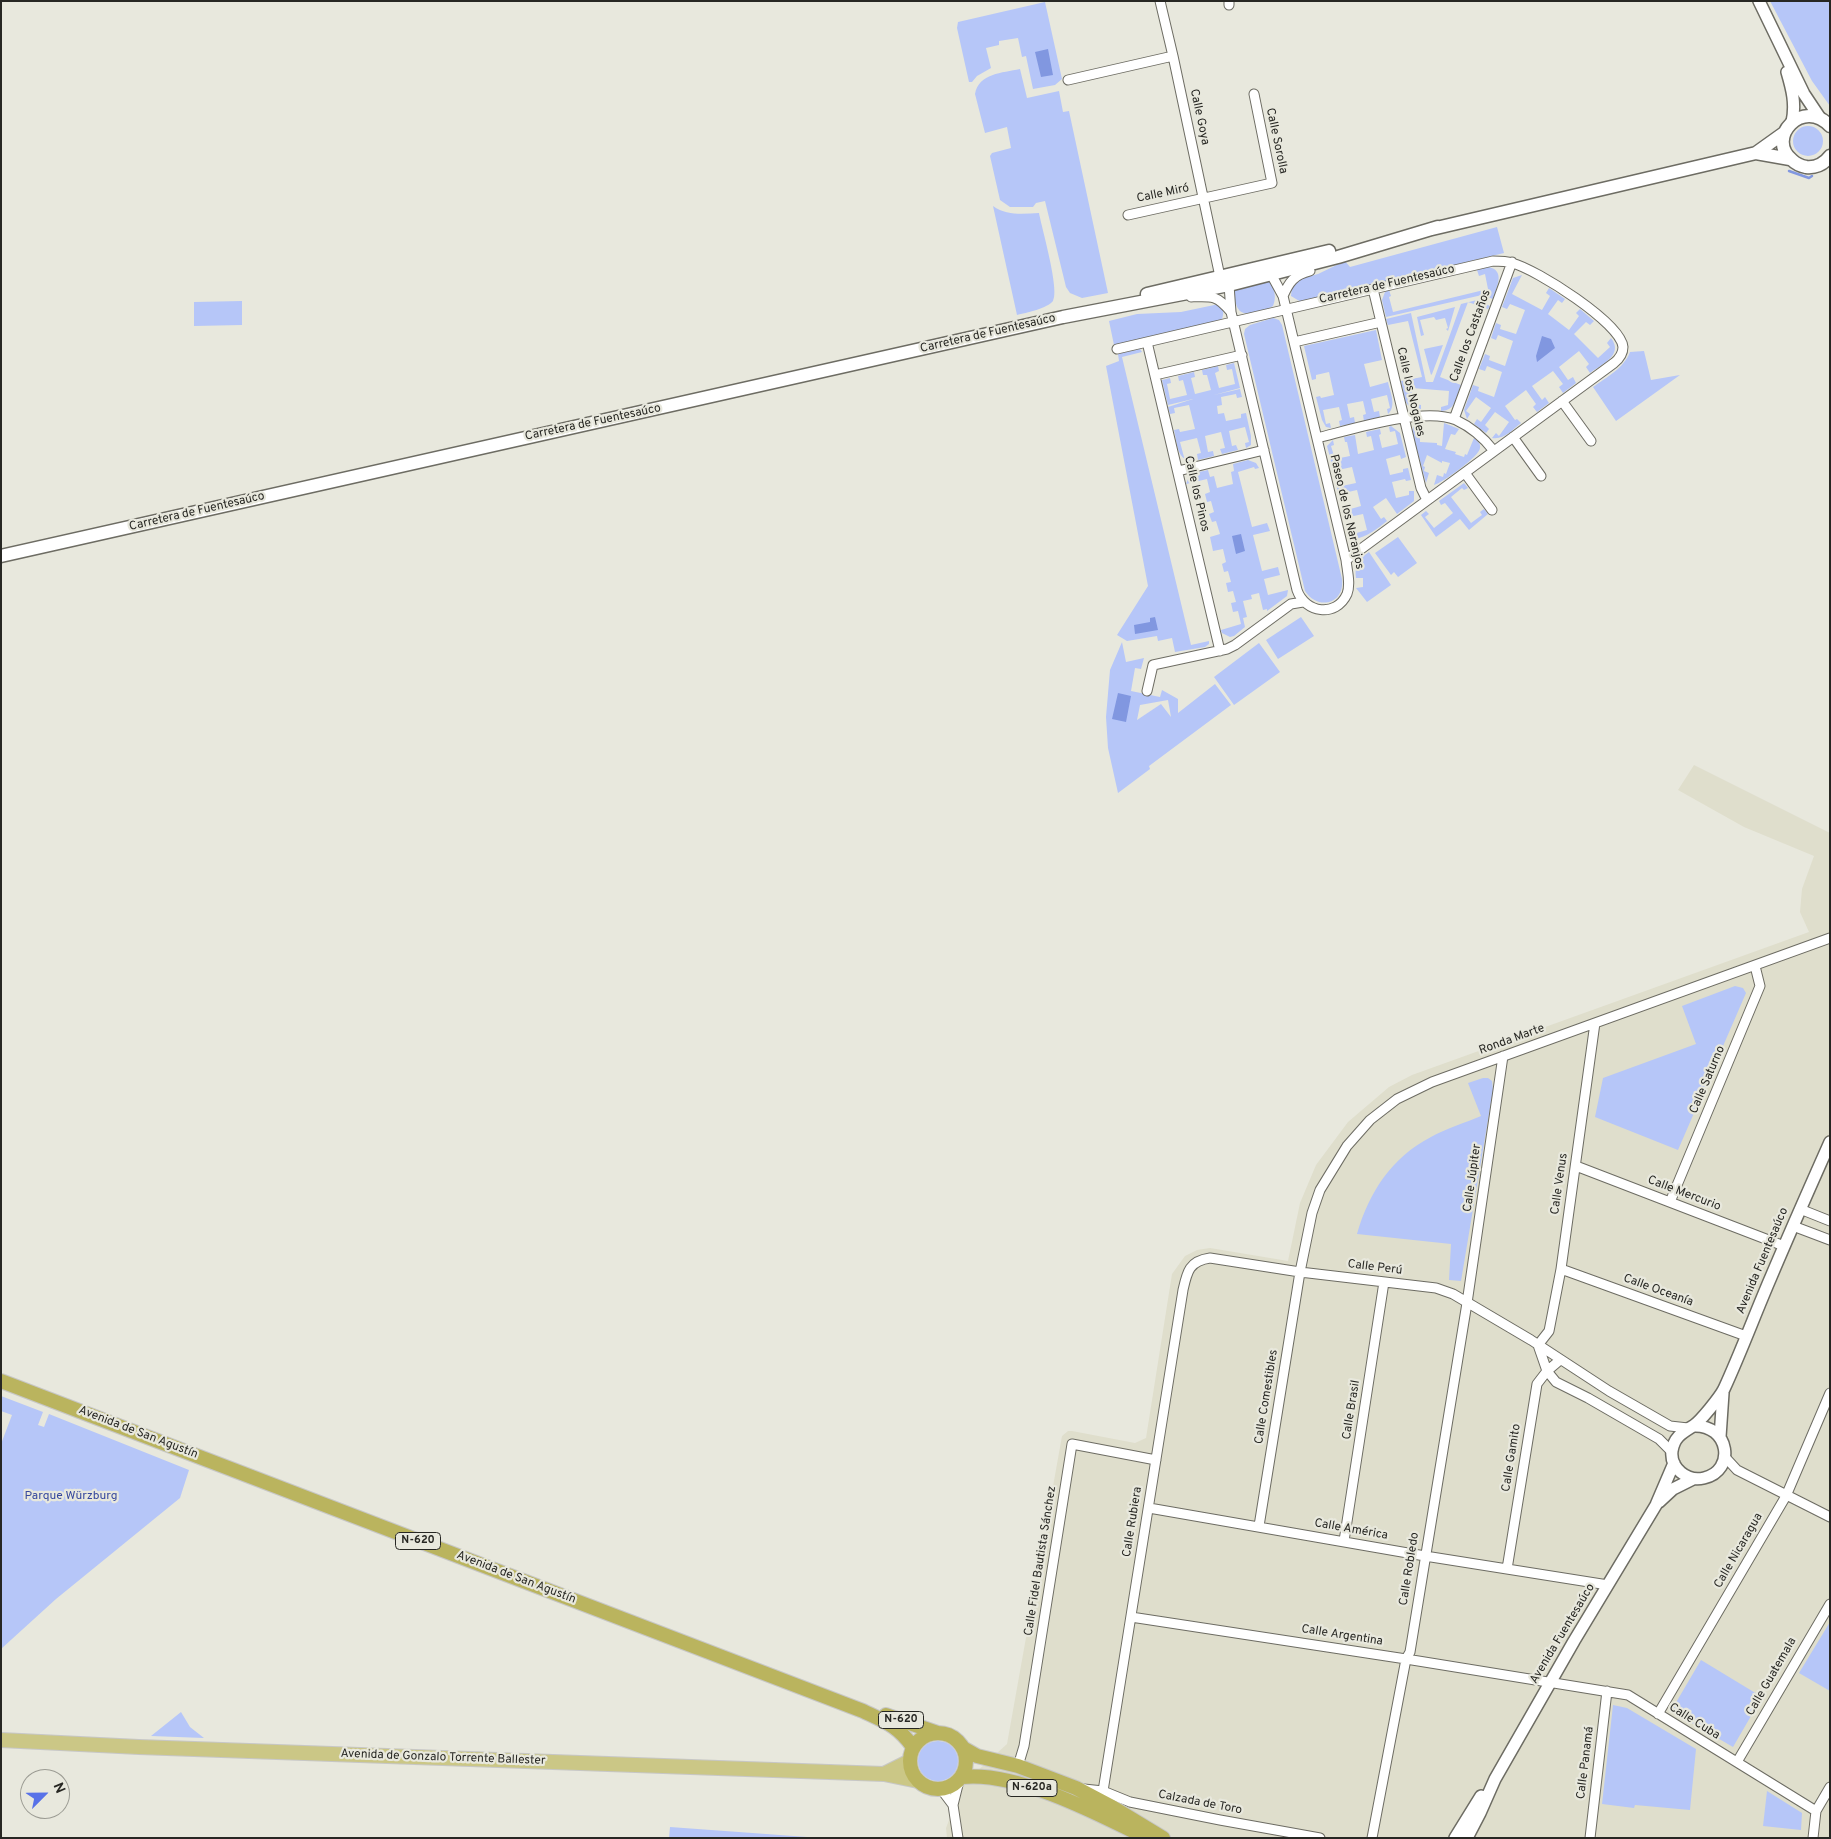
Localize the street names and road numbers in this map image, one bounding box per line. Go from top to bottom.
street label: Calle Goya [1186,88,1212,146]
street label: Calle Sorolla [1262,107,1290,175]
street label: Calle Miró [1135,181,1191,207]
street label: Carretera de Fuentesaúco [1318,262,1456,308]
street label: Calle los Castaños [1448,288,1494,384]
street label: Carretera de Fuentesaúco [919,311,1057,357]
street label: Calle los Nogales [1393,346,1427,438]
street label: Carretera de Fuentesaúco [524,402,662,444]
street label: Paseo de los Naranjos [1326,453,1366,571]
street label: Calle los Pinos [1180,455,1212,533]
street label: Carretera de Fuentesaúco [128,489,266,535]
street label: Ronda Marte [1477,1022,1547,1058]
street label: Calle Saturno [1687,1044,1729,1116]
street label: Calle Júpiter [1461,1143,1485,1213]
street label: Calle Venus [1549,1152,1571,1216]
street label: Calle Mercurio [1645,1173,1723,1215]
street label: Avenida Fuentesaúco [1734,1206,1792,1316]
street label: Calle Perú [1347,1257,1403,1279]
street label: Calle Oceanía [1621,1272,1695,1310]
street label: Calle Comestibles [1252,1349,1282,1445]
street label: Calle Brasil [1340,1379,1364,1441]
street label: Avenida de San Agustín [76,1404,200,1462]
street label: Calle Gamito [1500,1423,1524,1493]
street label: Calle Fidel Bautista Sánchez [1022,1485,1060,1637]
street label: Calle Rubiera [1120,1486,1146,1558]
street label: Calle Nicaragua [1712,1511,1766,1591]
street label: Calle América [1313,1516,1389,1544]
street label: Calle Robledo [1397,1531,1423,1607]
road number: N-620 [396,1532,440,1550]
street label: Avenida de San Agustín [454,1549,578,1607]
street label: Avenida Fuentesaúco [1527,1581,1599,1687]
street label: Calle Argentina [1300,1622,1384,1650]
street label: Calle Guatemala [1744,1635,1800,1719]
street label: Calle Cuba [1666,1701,1722,1743]
road number: N-620 [878,1712,924,1728]
street label: Calle Panamá [1574,1726,1598,1800]
street label: Avenida de Gonzalo Torrente Ballester [340,1747,546,1769]
road number: N-620a [1007,1780,1057,1796]
street label: Calzada de Toro [1157,1788,1243,1818]

